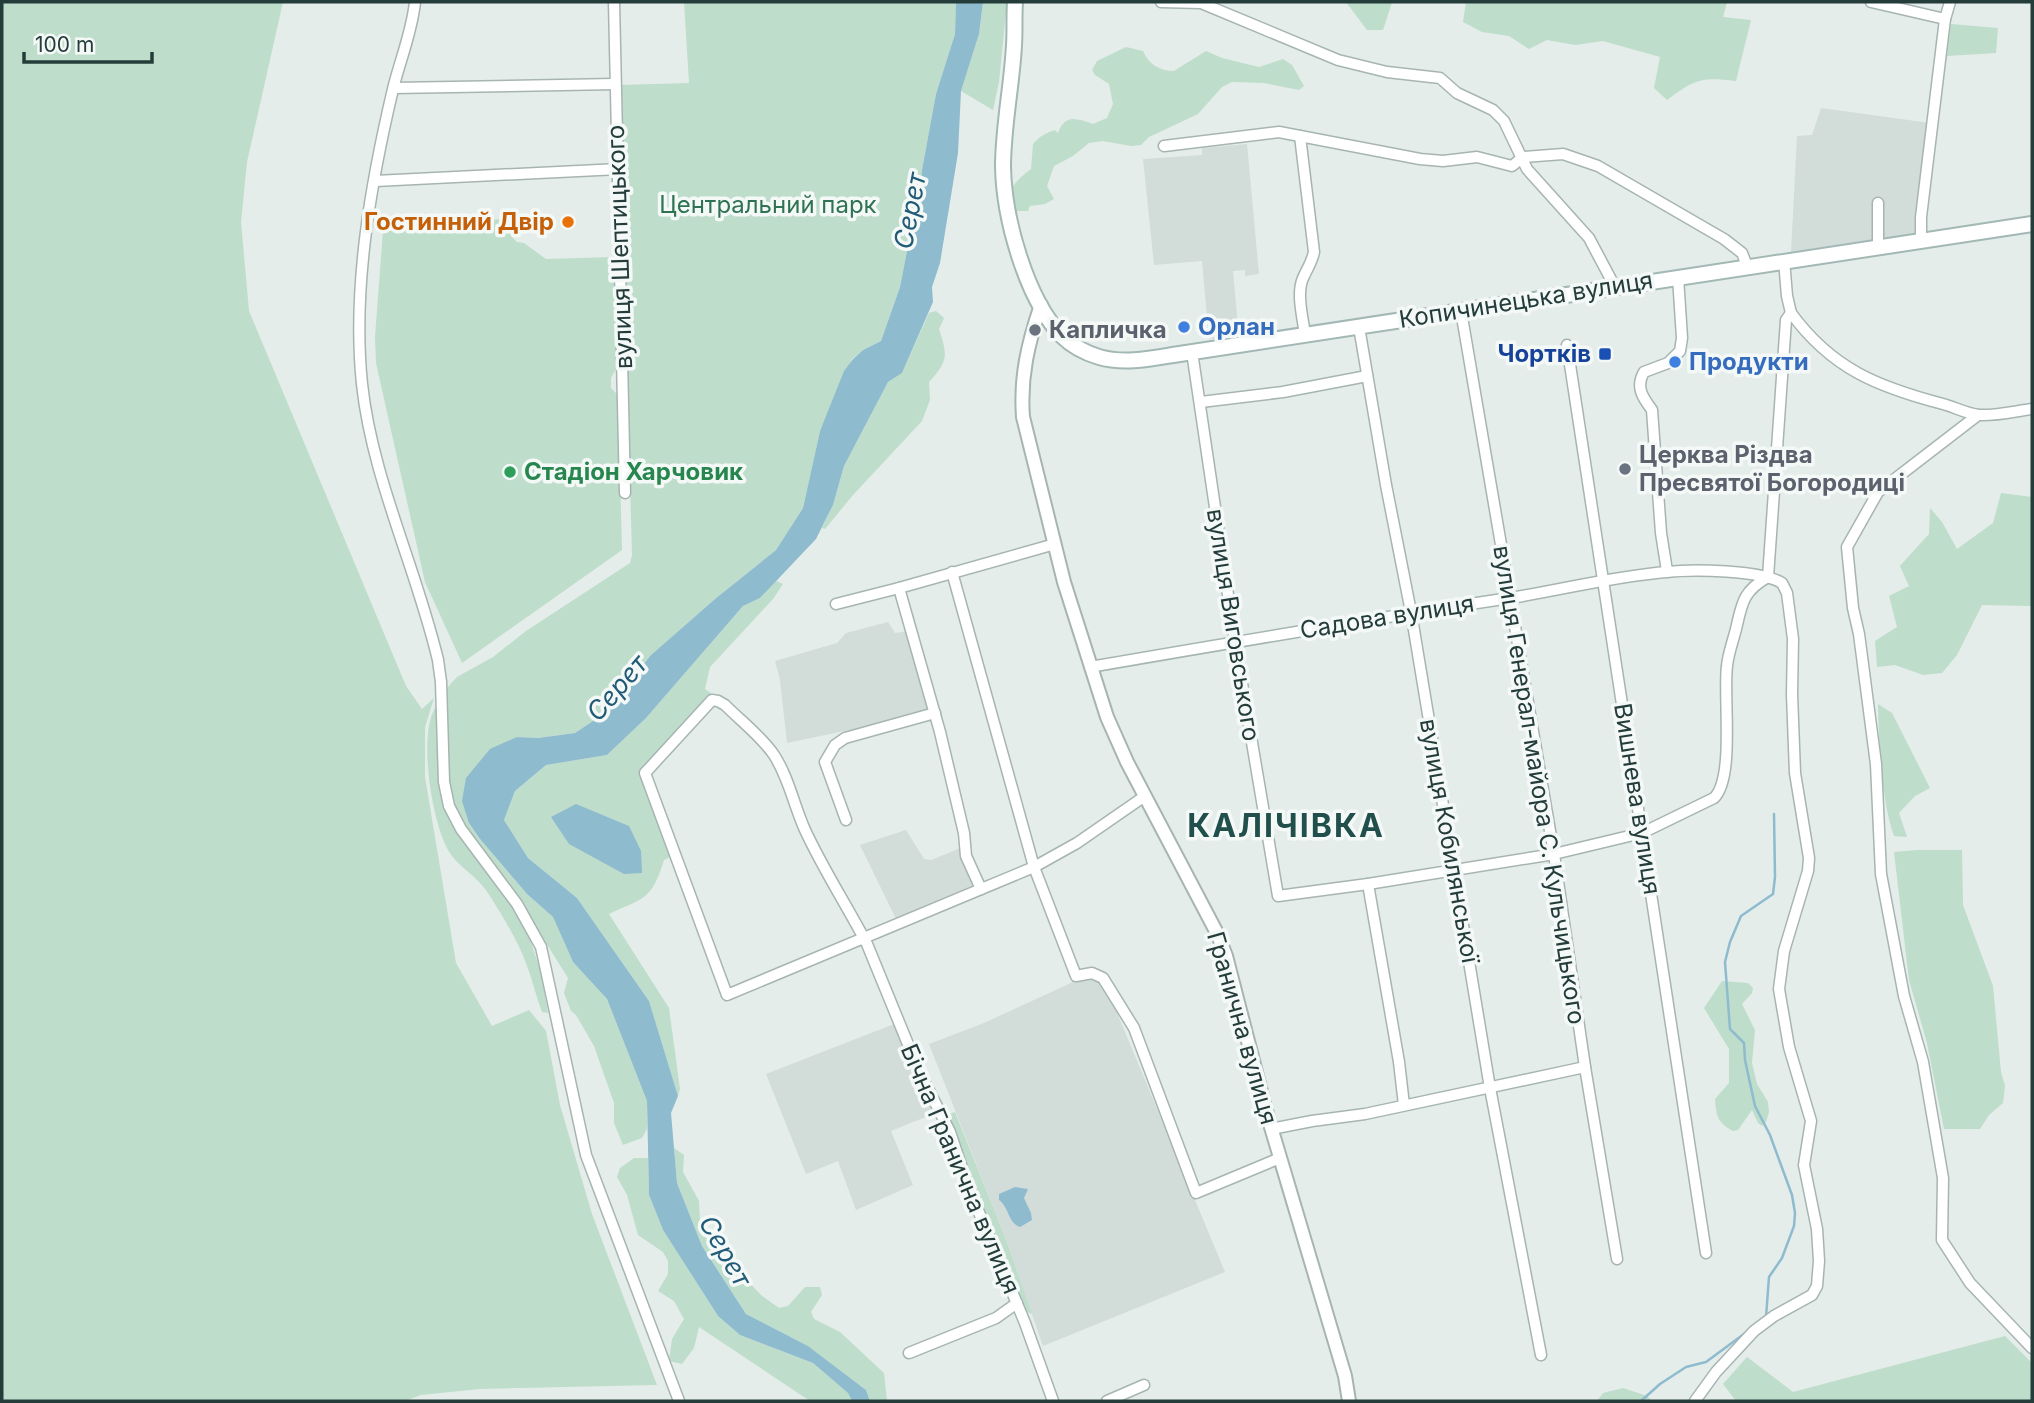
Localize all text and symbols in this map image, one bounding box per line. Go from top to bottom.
scale bar [24,21,152,65]
text: 100 m [35,32,94,57]
street label: вулиця Шептицького [601,124,638,370]
water label: Серет [887,168,932,252]
park label: Центральний парк [659,190,877,219]
place label: Гостинний Двір [364,207,554,236]
marker: Гостинний Двір [560,214,576,230]
street label: Копичинецька вулиця [1397,265,1655,334]
place label: Орлан [1198,312,1275,341]
place label: Капличка [1049,315,1167,344]
marker: Орлан [1176,319,1192,335]
marker: Капличка [1027,322,1043,338]
place label: Чортків [1497,339,1591,368]
marker: Чортків [1597,346,1613,362]
place label: Продукти [1689,347,1809,376]
marker: Продукти [1667,354,1683,370]
place label: Церква Різдва Пресвятої Богородиці [1639,440,1905,497]
place label: Стадіон Харчовик [524,457,743,486]
marker: Церква Різдва Пресвятої Богородиці [1617,461,1633,477]
marker: Стадіон Харчовик [502,464,518,480]
street label: вулиця Виговського [1201,507,1266,743]
street label: вулиця Генерал-майора С. Кульчицького [1487,543,1592,1026]
street label: Садова вулиця [1298,588,1476,645]
water label: Серет [580,647,655,727]
street label: Вишнева вулиця [1608,701,1667,897]
street label: вулиця Кобилянської [1414,717,1485,966]
district label: КАЛІЧІВКА [1187,806,1385,845]
street label: Гранична вулиця [1201,928,1284,1128]
street label: Бічна Гранична вулиця [895,1039,1026,1298]
water label: Серет [693,1210,759,1293]

